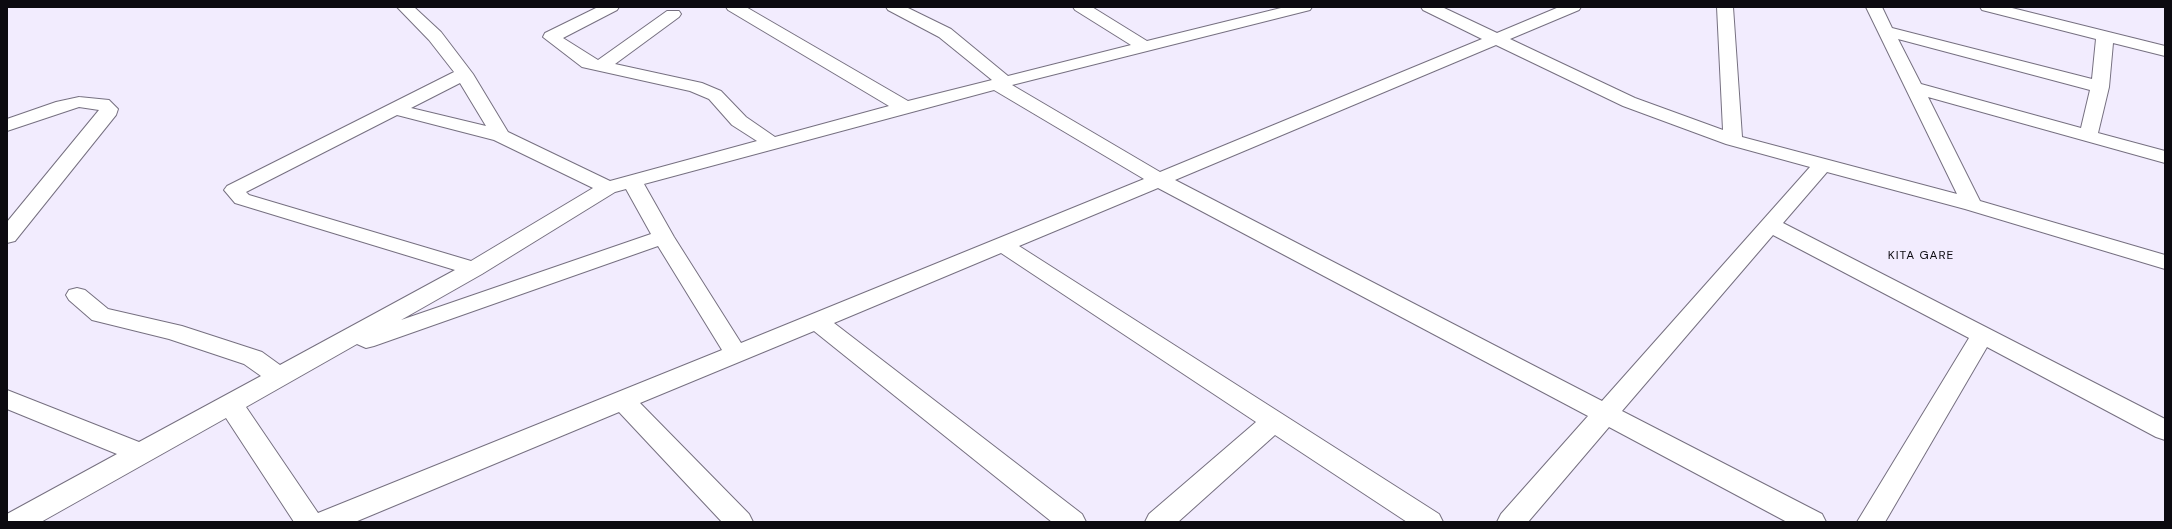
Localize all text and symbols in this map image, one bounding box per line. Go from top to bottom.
district label: KITA GARE [1888,249,1954,263]

